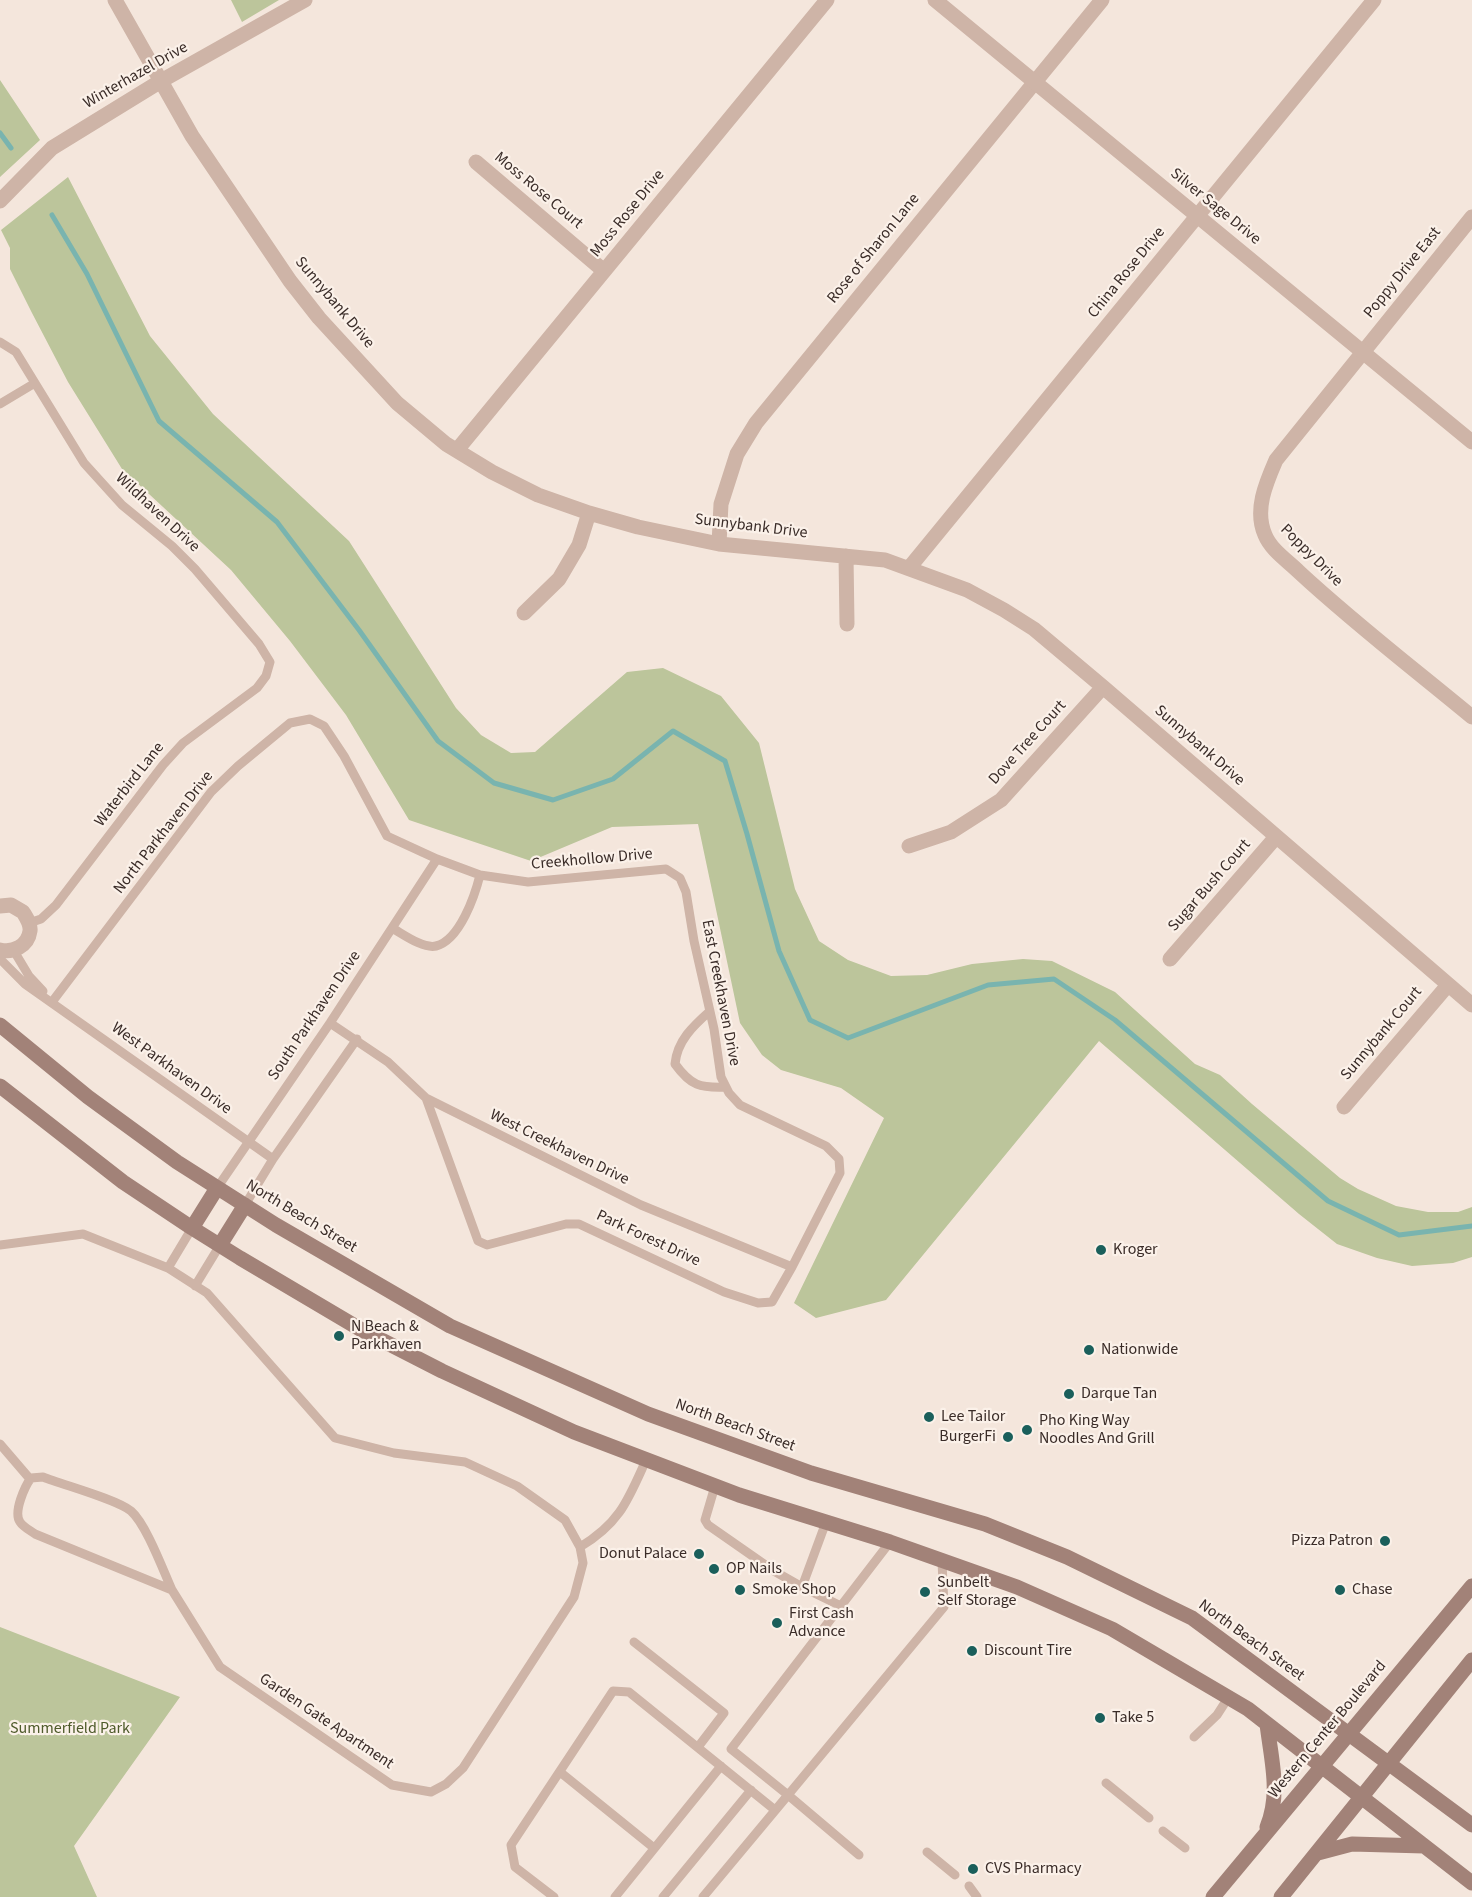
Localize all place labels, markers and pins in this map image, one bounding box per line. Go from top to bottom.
place label: Kroger [1113,1240,1158,1260]
marker: Kroger [1094,1243,1108,1257]
place label: N Beach & Parkhaven [351,1317,422,1355]
marker: N Beach & Parkhaven [332,1329,346,1343]
place label: Nationwide [1101,1340,1178,1360]
marker: Nationwide [1082,1343,1096,1357]
place label: Darque Tan [1081,1384,1157,1404]
marker: Darque Tan [1062,1387,1076,1401]
place label: Lee Tailor [941,1407,1005,1427]
marker: Lee Tailor [922,1410,936,1424]
place label: Pho King Way Noodles And Grill [1039,1411,1155,1449]
marker: Pho King Way Noodles And Grill [1020,1423,1034,1437]
place label: BurgerFi [939,1427,996,1447]
marker: BurgerFi [1001,1430,1015,1444]
place label: Pizza Patron [1291,1531,1373,1551]
marker: Pizza Patron [1378,1534,1392,1548]
place label: Donut Palace [599,1544,687,1564]
marker: Donut Palace [692,1547,706,1561]
place label: OP Nails [726,1559,782,1579]
marker: OP Nails [707,1562,721,1576]
place label: Sunbelt Self Storage [937,1573,1016,1611]
place label: Smoke Shop [752,1580,836,1600]
place label: Chase [1352,1580,1393,1600]
marker: Smoke Shop [733,1583,747,1597]
marker: Chase [1333,1583,1347,1597]
marker: Sunbelt Self Storage [918,1585,932,1599]
place label: First Cash Advance [789,1604,854,1642]
marker: First Cash Advance [770,1616,784,1630]
place label: Discount Tire [984,1641,1072,1661]
marker: Discount Tire [965,1644,979,1658]
place label: Take 5 [1112,1708,1154,1728]
marker: Take 5 [1093,1711,1107,1725]
place label: CVS Pharmacy [985,1859,1081,1879]
marker: CVS Pharmacy [966,1862,980,1876]

